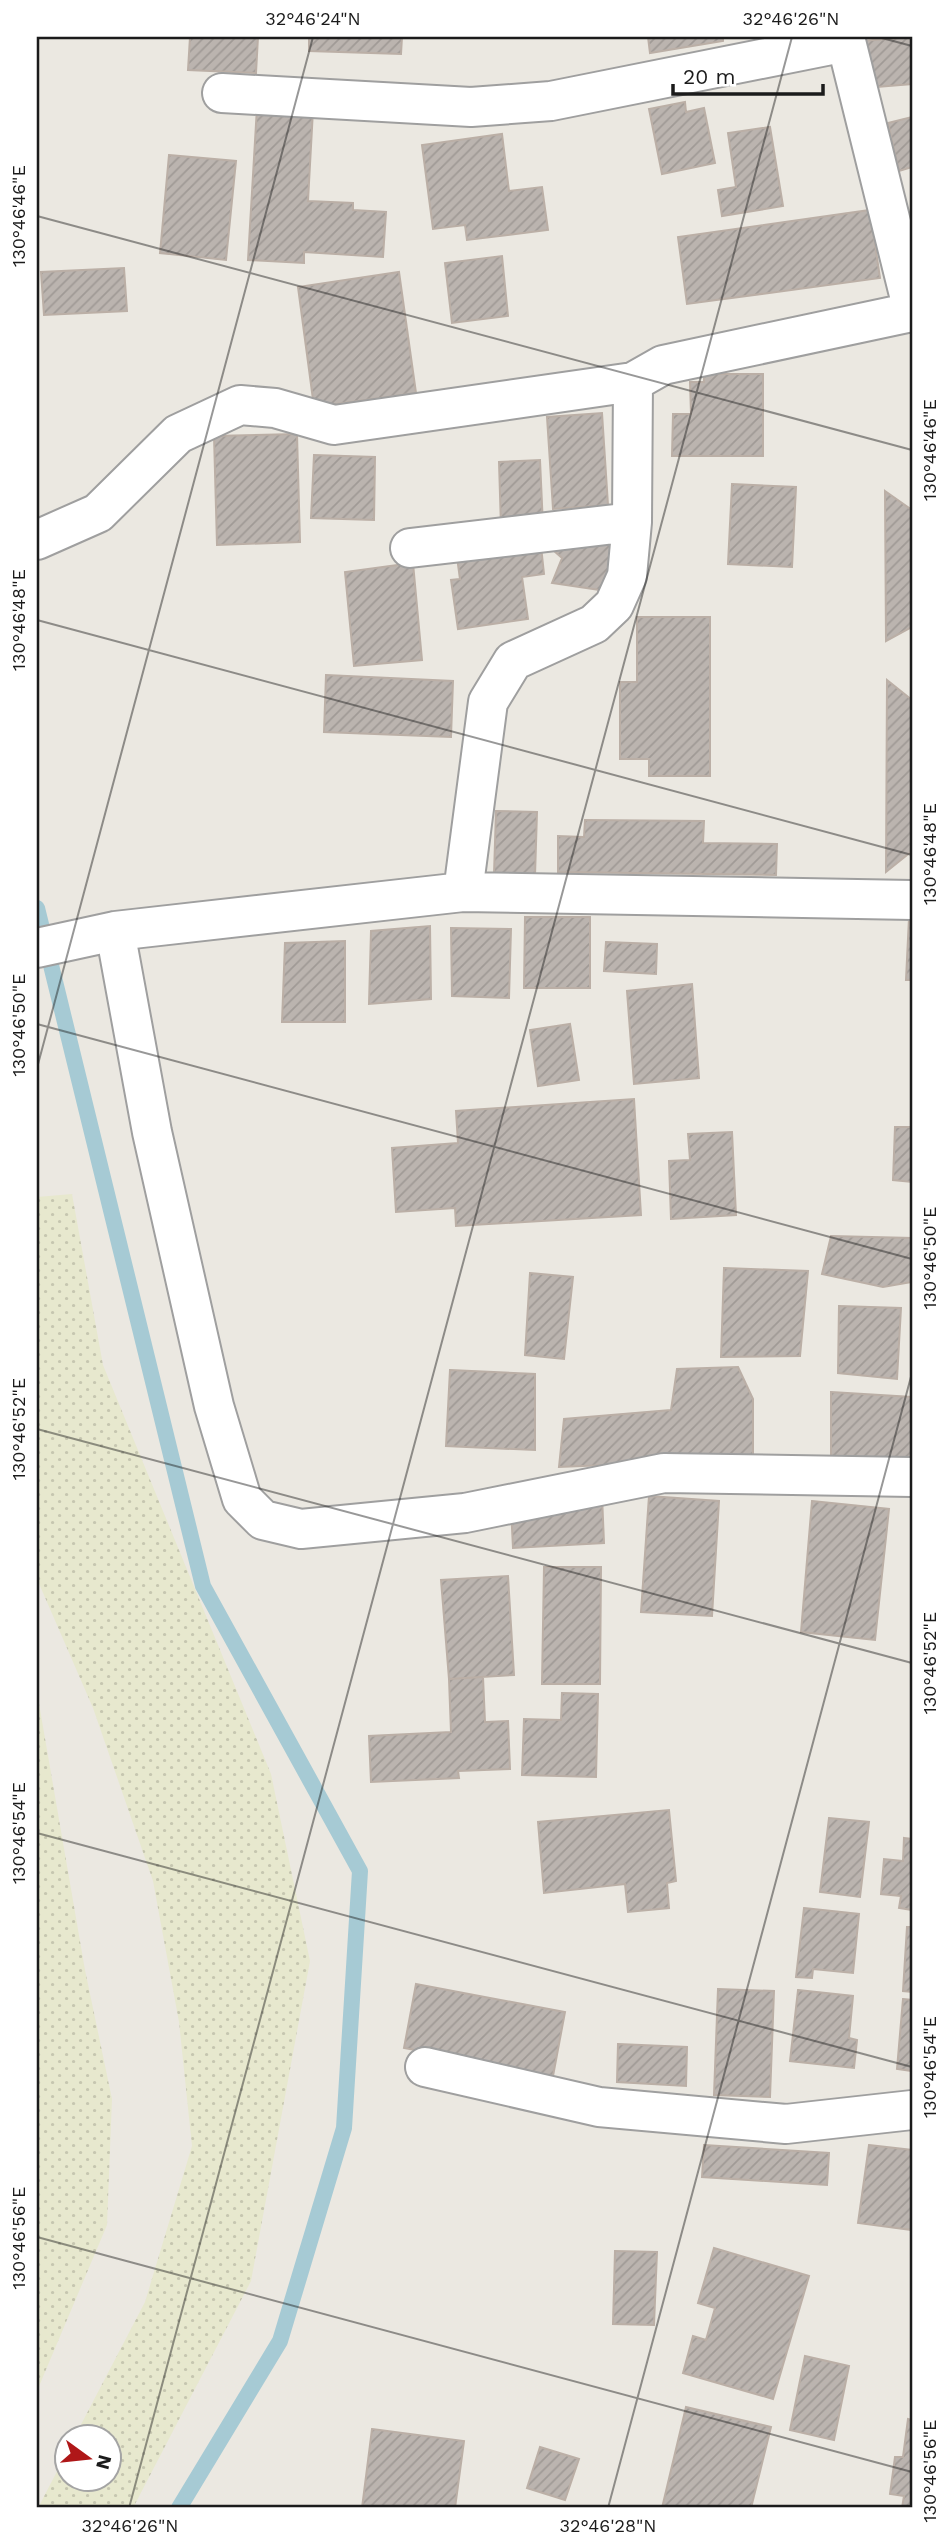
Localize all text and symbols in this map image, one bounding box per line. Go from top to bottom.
text: 32°46'24"N [265,8,361,29]
text: 32°46'26"N [743,8,839,29]
scale bar [673,52,823,96]
text: 20 m [683,64,735,89]
text: 130°46'46"E [8,165,29,267]
text: 130°46'46"E [919,399,940,501]
text: 130°46'48"E [8,569,29,671]
text: 130°46'48"E [919,803,940,905]
text: 130°46'50"E [8,973,29,1077]
text: 130°46'50"E [919,1206,940,1310]
text: 130°46'52"E [8,1378,29,1480]
text: 130°46'52"E [919,1612,940,1714]
text: 130°46'54"E [8,1782,29,1884]
text: 130°46'54"E [919,2016,940,2118]
text: 130°46'56"E [8,2187,29,2289]
text: 130°46'56"E [919,2420,940,2522]
north arrow [52,2422,122,2492]
text: N [91,2452,117,2472]
text: 32°46'26"N [82,2515,178,2536]
text: 32°46'28"N [559,2515,657,2536]

